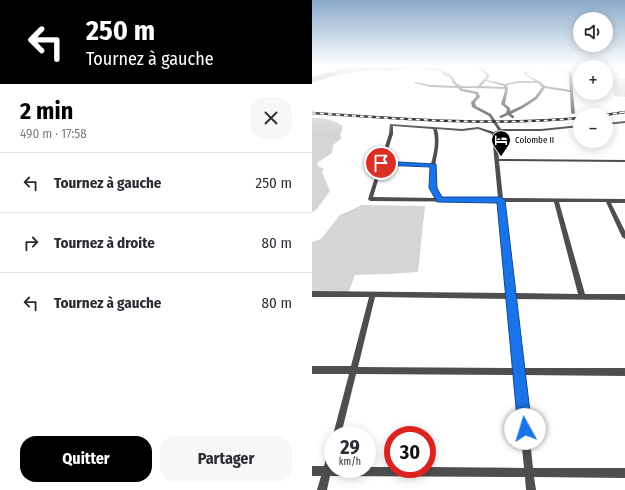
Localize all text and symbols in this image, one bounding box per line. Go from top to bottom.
map controls [573,12,613,148]
button: sound [573,12,613,52]
text: 250 m [86,14,155,47]
icon: left [20,16,72,68]
text: Tournez à gauche [86,48,214,70]
button: + [573,60,613,100]
text: 2 min [20,97,73,125]
button: close [250,97,292,139]
button: − [573,108,613,148]
text: 490 m · 17:58 [20,126,87,141]
hotel icon: Colombe II [490,129,512,157]
place label: Colombe II [515,135,554,145]
pin [364,146,398,180]
icon: arrive [370,152,392,174]
icon: left [20,172,42,194]
text: Tournez à gauche [54,174,161,192]
text: 250 m [256,174,292,192]
icon: right [20,232,42,254]
text: Tournez à droite [54,234,155,252]
text: 80 m [262,234,292,252]
icon: left [20,292,42,314]
text: Tournez à gauche [54,294,161,312]
text: 80 m [262,294,292,312]
position arrow [504,408,546,450]
speed limit sign: 30 [384,426,436,478]
text: 29 [340,435,360,459]
button: Quitter [20,436,152,482]
button: Partager [160,436,292,482]
text: km/h [339,456,361,468]

